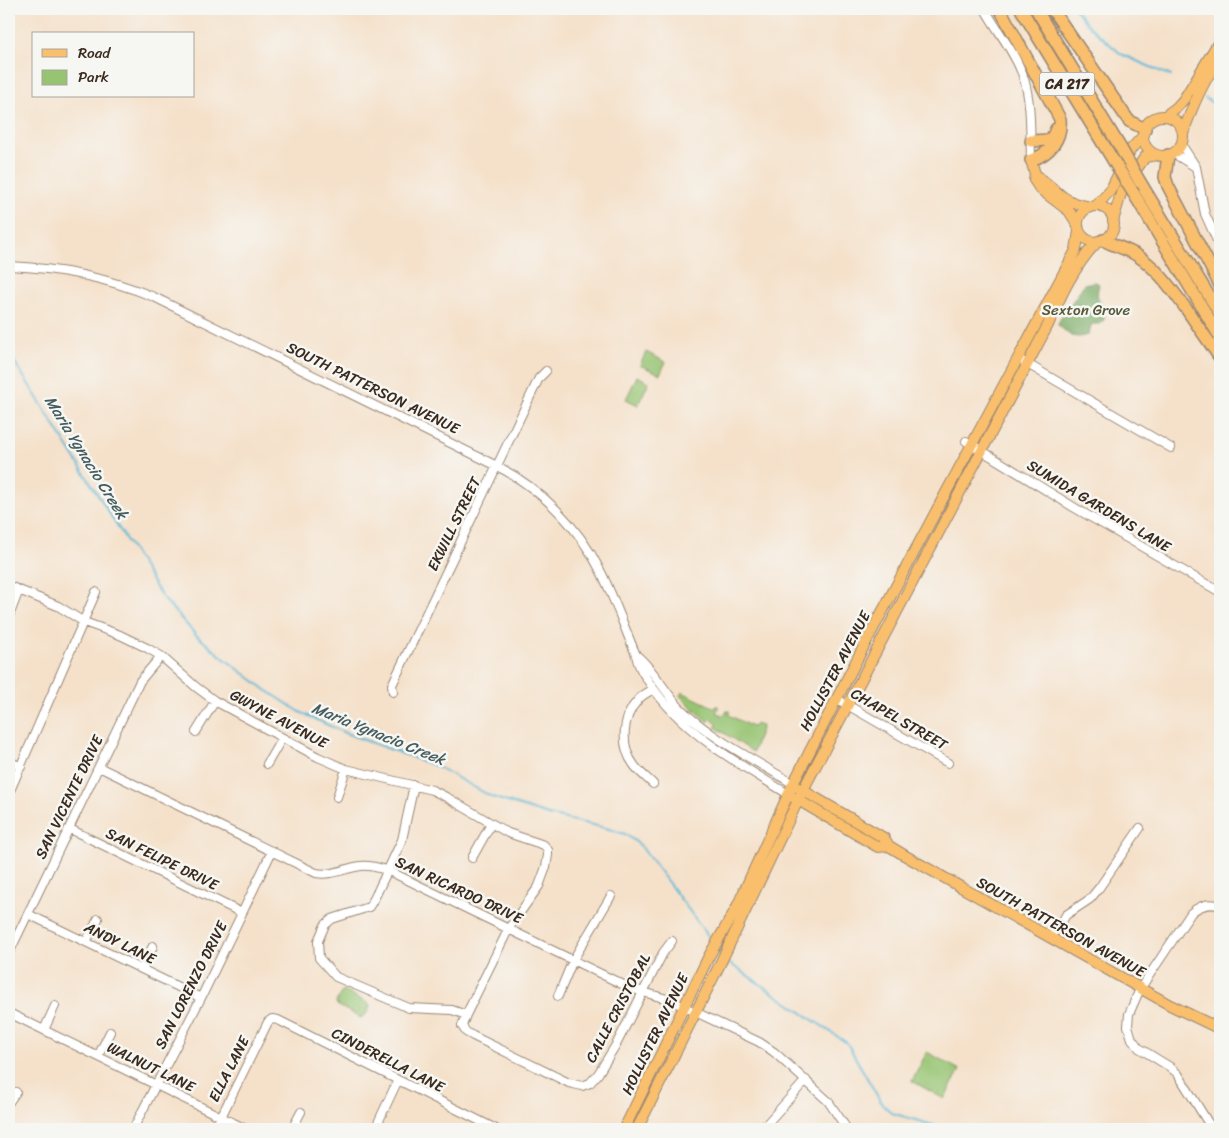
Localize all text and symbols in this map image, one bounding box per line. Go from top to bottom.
legend [32,32,195,98]
text: Road [78,40,111,66]
text: Park [78,64,109,90]
road number: CA 217 [1040,72,1094,96]
park label: Sexton Grove [1042,297,1131,323]
street label: SOUTH PATTERSON AVENUE [282,335,466,442]
water label: Maria Ygnacio Creek [37,389,137,526]
street label: SUMIDA GARDENS LANE [1022,453,1177,560]
street label: EKWILL STREET [420,471,489,576]
street label: HOLLISTER AVENUE [792,605,878,736]
street label: CHAPEL STREET [846,681,953,758]
street label: GWYNE AVENUE [225,682,334,757]
water label: Maria Ygnacio Creek [307,693,452,774]
street label: SAN VICENTE DRIVE [28,729,111,863]
street label: SAN FELIPE DRIVE [101,820,224,898]
street label: SAN RICARDO DRIVE [391,849,529,932]
street label: SOUTH PATTERSON AVENUE [972,870,1152,985]
street label: ANDY LANE [79,914,162,972]
street label: SAN LORENZO DRIVE [148,915,235,1054]
street label: CALLE CRISTOBAL [578,949,658,1067]
street label: HOLLISTER AVENUE [614,967,697,1099]
street label: CINDERELLA LANE [327,1020,451,1100]
street label: ELLA LANE [201,1030,258,1107]
street label: WALNUT LANE [102,1034,201,1100]

